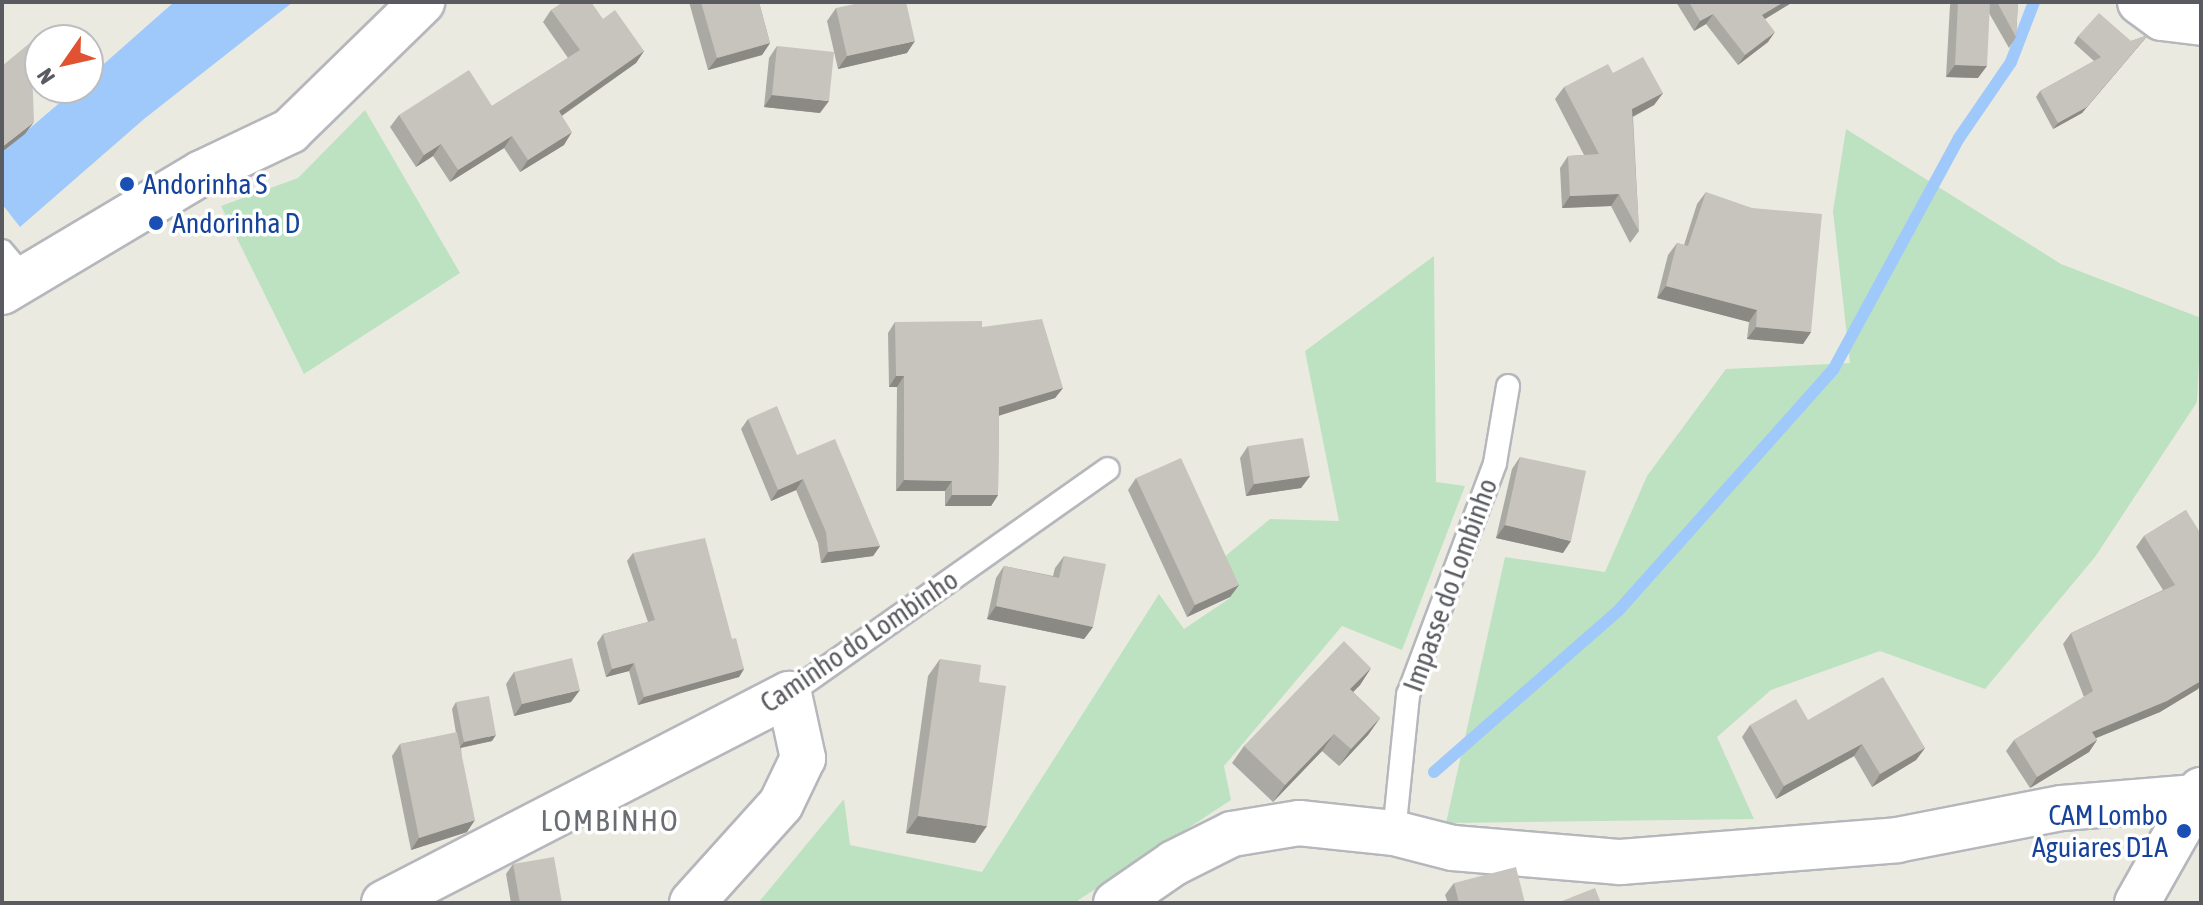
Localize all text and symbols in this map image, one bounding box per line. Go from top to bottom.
north arrow [24,24,104,104]
text: N [31,64,60,89]
place label: Andorinha S [143,167,267,201]
marker: Andorinha S [118,175,136,193]
place label: Andorinha D [172,206,300,240]
marker: Andorinha D [147,214,165,232]
street label: Impasse do Lombinho [1396,474,1504,696]
street label: Caminho do Lombinho [754,563,964,719]
place label: CAM Lombo Aguiares D1A [2032,798,2168,864]
district label: LOMBINHO [540,802,680,838]
marker: CAM Lombo Aguiares D1A [2175,822,2193,840]

